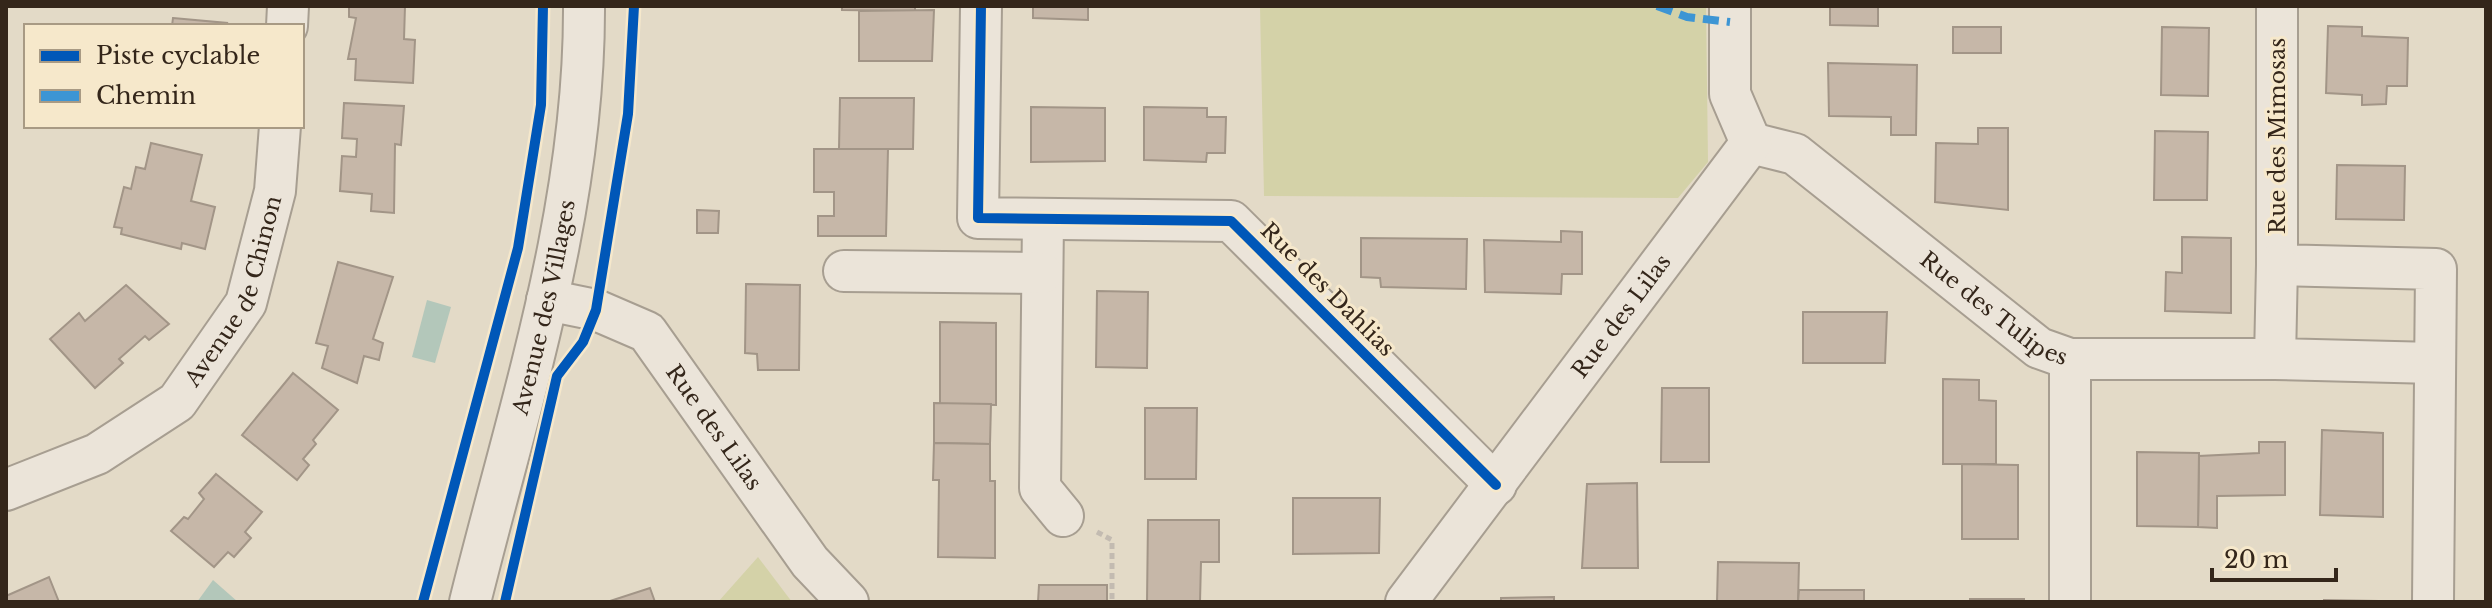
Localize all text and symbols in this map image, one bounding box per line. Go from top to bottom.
legend [24,24,304,128]
street label: Rue des Mimosas [2264,38,2291,234]
text: Piste cyclable [96,41,260,70]
text: Chemin [96,81,196,110]
street label: Avenue de Chinon [178,193,287,393]
street label: Avenue des Villages [506,198,581,419]
street label: Rue des Dahlias [1255,217,1400,362]
street label: Rue des Tulipes [1915,246,2071,371]
street label: Rue des Lilas [1566,249,1677,383]
street label: Rue des Lilas [660,359,768,495]
scale bar [2212,532,2336,582]
text: 20 m [2224,545,2289,574]

